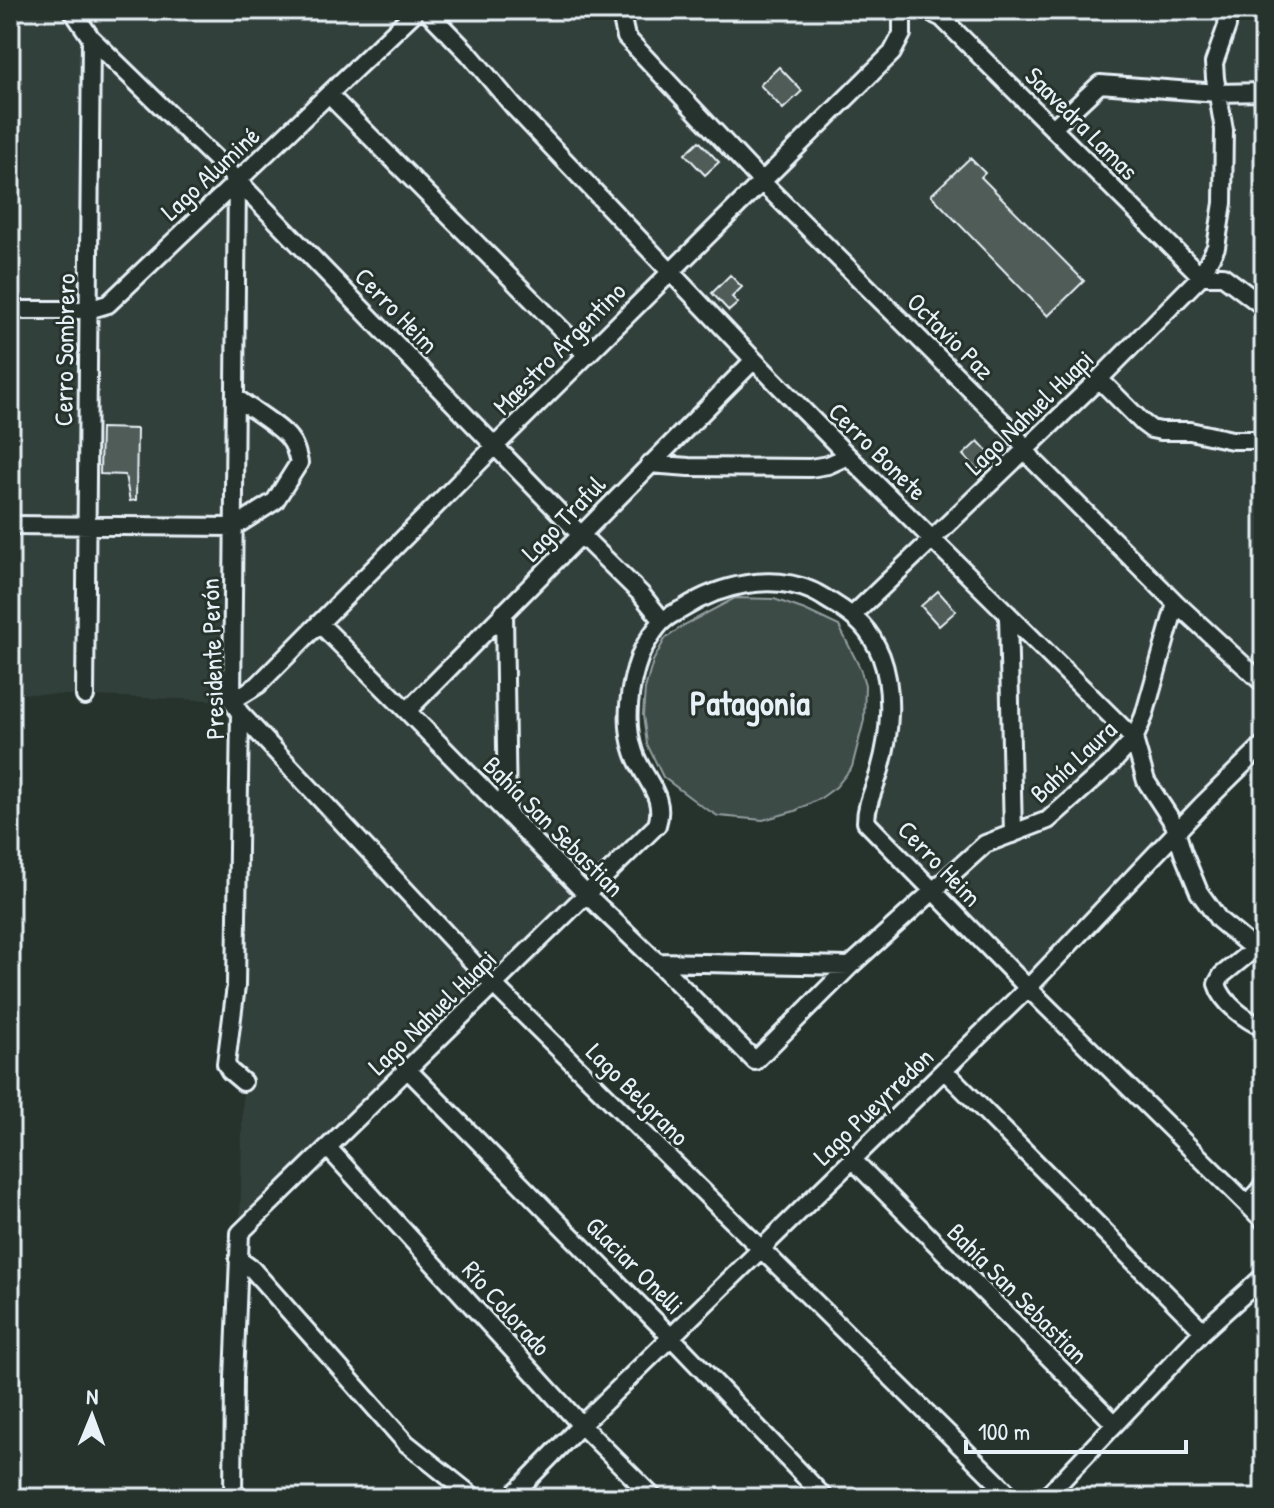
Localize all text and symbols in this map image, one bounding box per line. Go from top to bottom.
street label: Saavedra Lamas [1018,59,1146,187]
street label: Lago Aluminé [153,118,267,228]
street label: Cerro Heim [347,259,447,361]
street label: Cerro Sombrero [45,273,83,427]
street label: Maestro Argentino [485,274,633,422]
street label: Octavio Paz [900,285,1002,387]
street label: Lago Nahuel Huapi [957,342,1101,482]
street label: Cerro Bonete [821,394,935,508]
street label: Lago Traful [513,467,613,569]
street label: Presidente Perón [192,578,232,740]
district label: Patagonia [690,680,811,727]
street label: Bahía Laura [1022,712,1124,810]
street label: Bahía San Sebastian [476,748,632,904]
street label: Cerro Heim [890,812,990,914]
street label: Lago Nahuel Huapi [360,942,504,1082]
street label: Lago Belgrano [579,1035,697,1153]
street label: Lago Pueyrredon [805,1040,941,1172]
street label: Glaciar Onelli [578,1208,692,1322]
street label: Bahía San Sebastian [940,1215,1096,1371]
street label: Río Colorado [455,1253,559,1363]
north arrow [52,1376,132,1456]
text: N [86,1381,99,1411]
scale bar [966,1404,1186,1454]
text: 100 m [978,1415,1030,1447]

